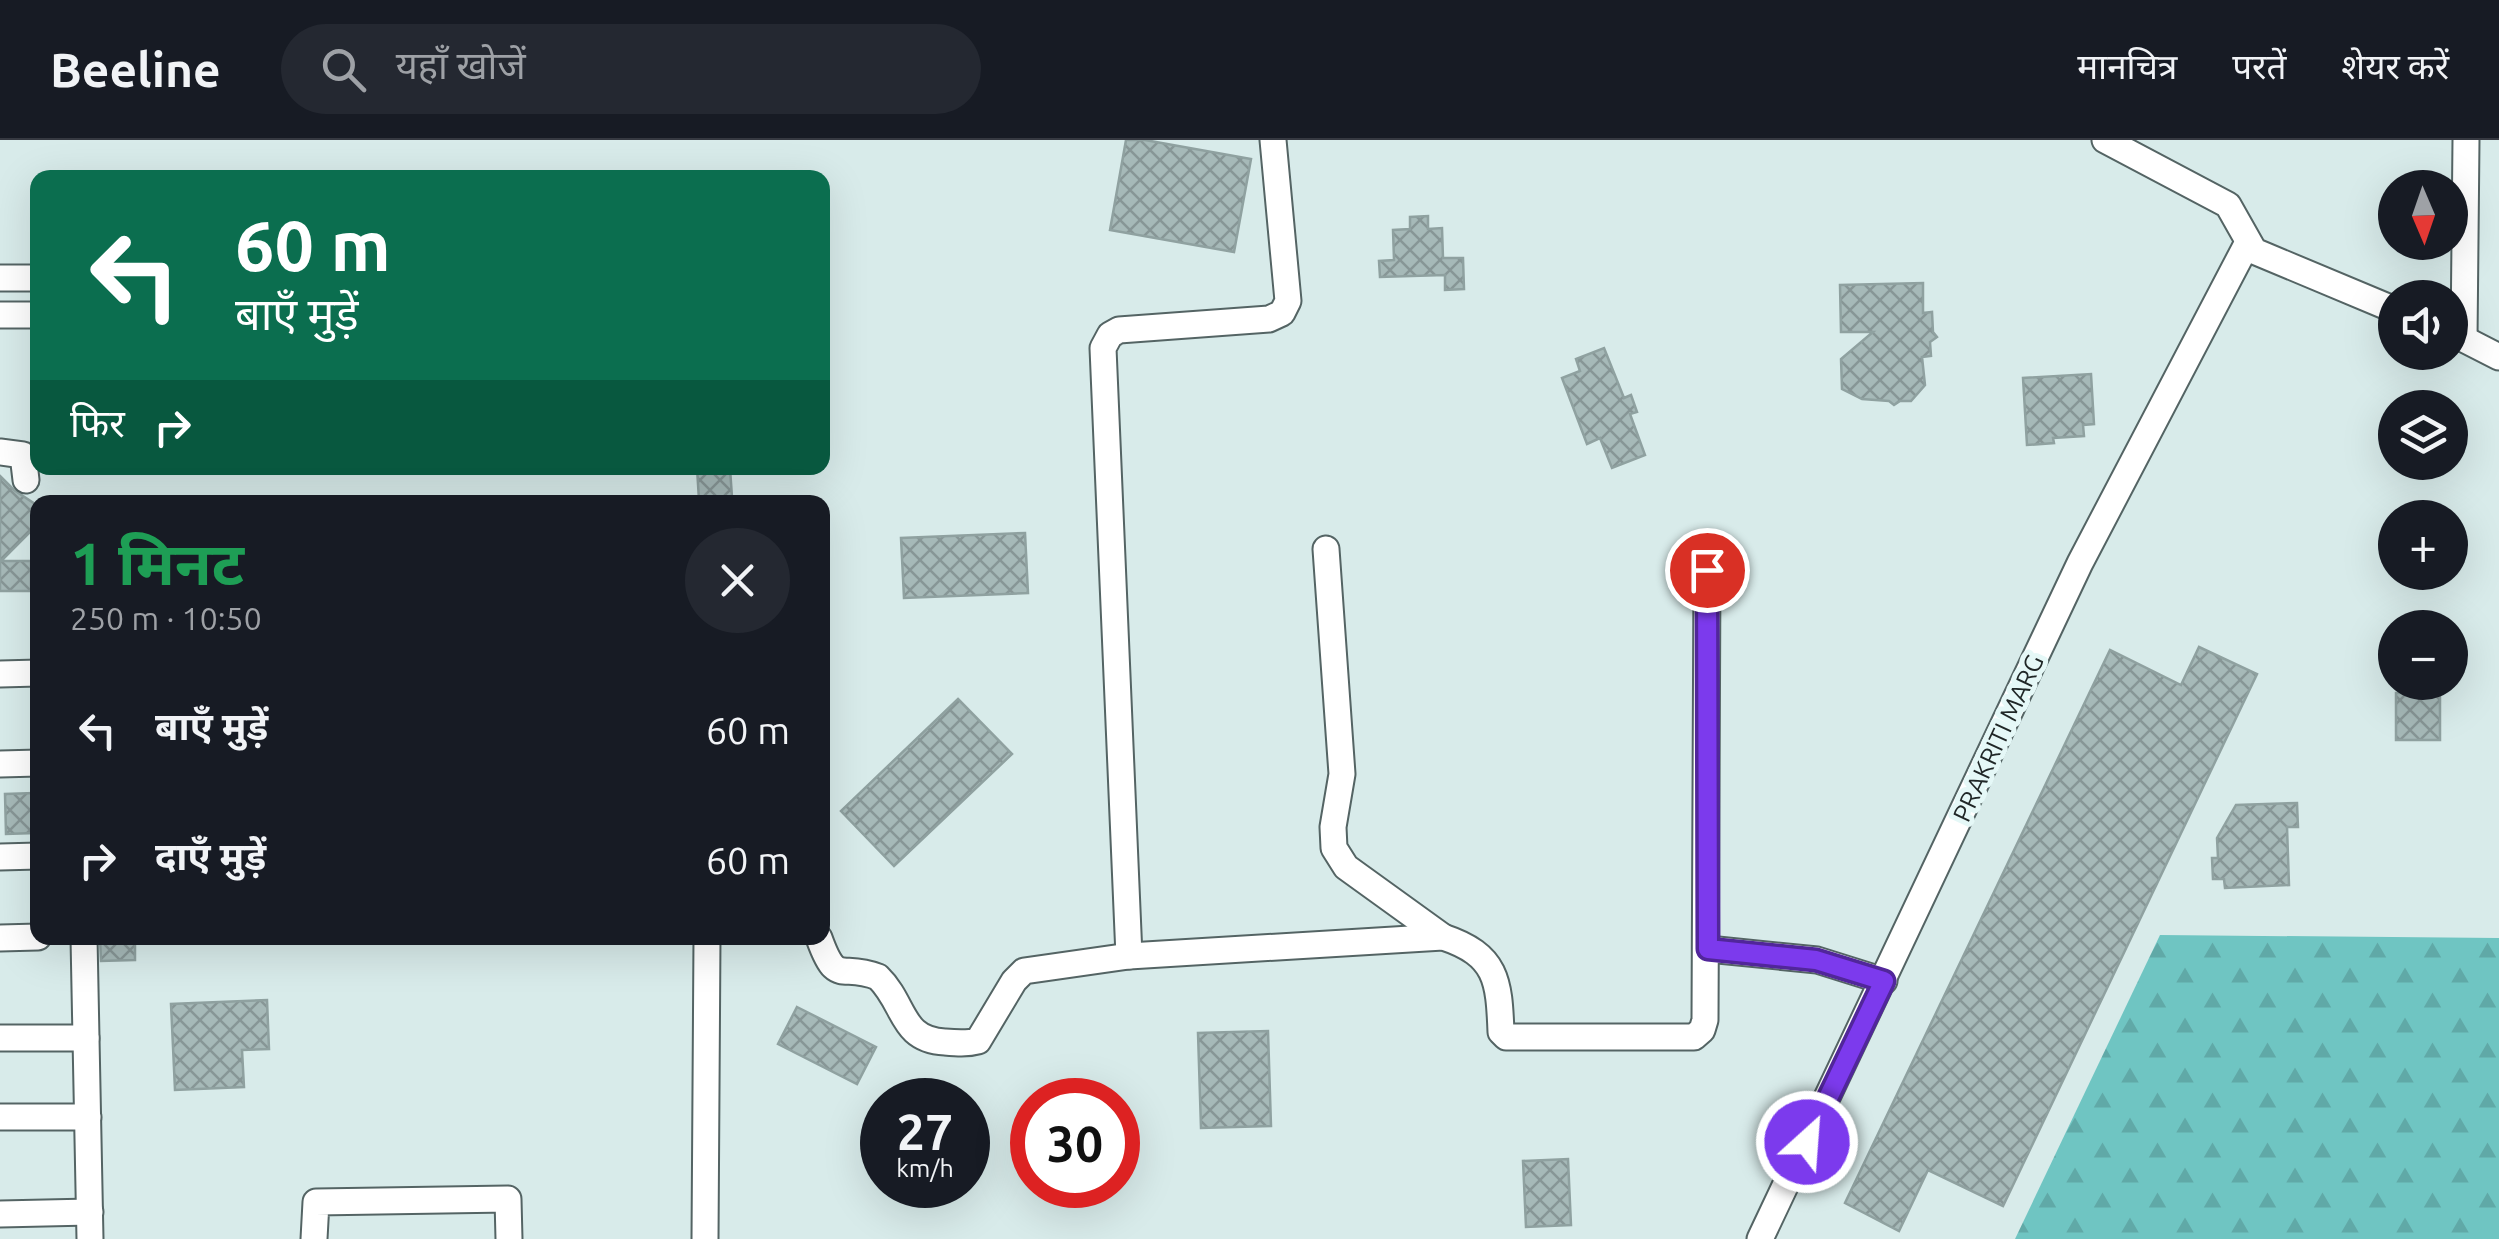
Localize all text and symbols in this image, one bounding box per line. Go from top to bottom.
search box [281,24,981,114]
text: Beeline [50,42,221,96]
icon: search [316,42,371,97]
text: यहाँ खोजें [396,44,526,86]
text: मानचित्र [2077,46,2177,86]
text: परतें [2232,46,2286,86]
text: शेयर करें [2341,46,2449,86]
north arrow [2378,170,2468,260]
map controls [2378,170,2468,700]
text: 60 m [235,206,391,284]
icon: left [70,210,200,340]
button: sound [2378,280,2468,370]
text: बाएँ मुड़ें [235,288,359,339]
button: layers [2378,390,2468,480]
icon: right [145,400,200,455]
text: फिर [70,402,125,444]
button: + [2378,500,2468,590]
button: close [685,528,790,633]
pin [1665,528,1750,613]
text: 1 मिनट [70,529,244,596]
icon: arrive [1680,543,1735,598]
text: 250 m · 10:50 [70,600,262,636]
button: − [2378,610,2468,700]
street label: PRAKRITI MARG [1947,650,2049,826]
icon: left [70,703,125,758]
text: बाएँ मुड़ें [155,705,268,747]
text: 60 m [706,709,790,751]
icon: right [70,833,125,888]
text: दाएँ मुड़ें [155,835,266,877]
text: 60 m [706,839,790,881]
speed limit sign: 30 [1010,1078,1140,1208]
position arrow [1755,1090,1859,1194]
text: 27 [897,1103,953,1159]
text: km/h [896,1154,954,1182]

